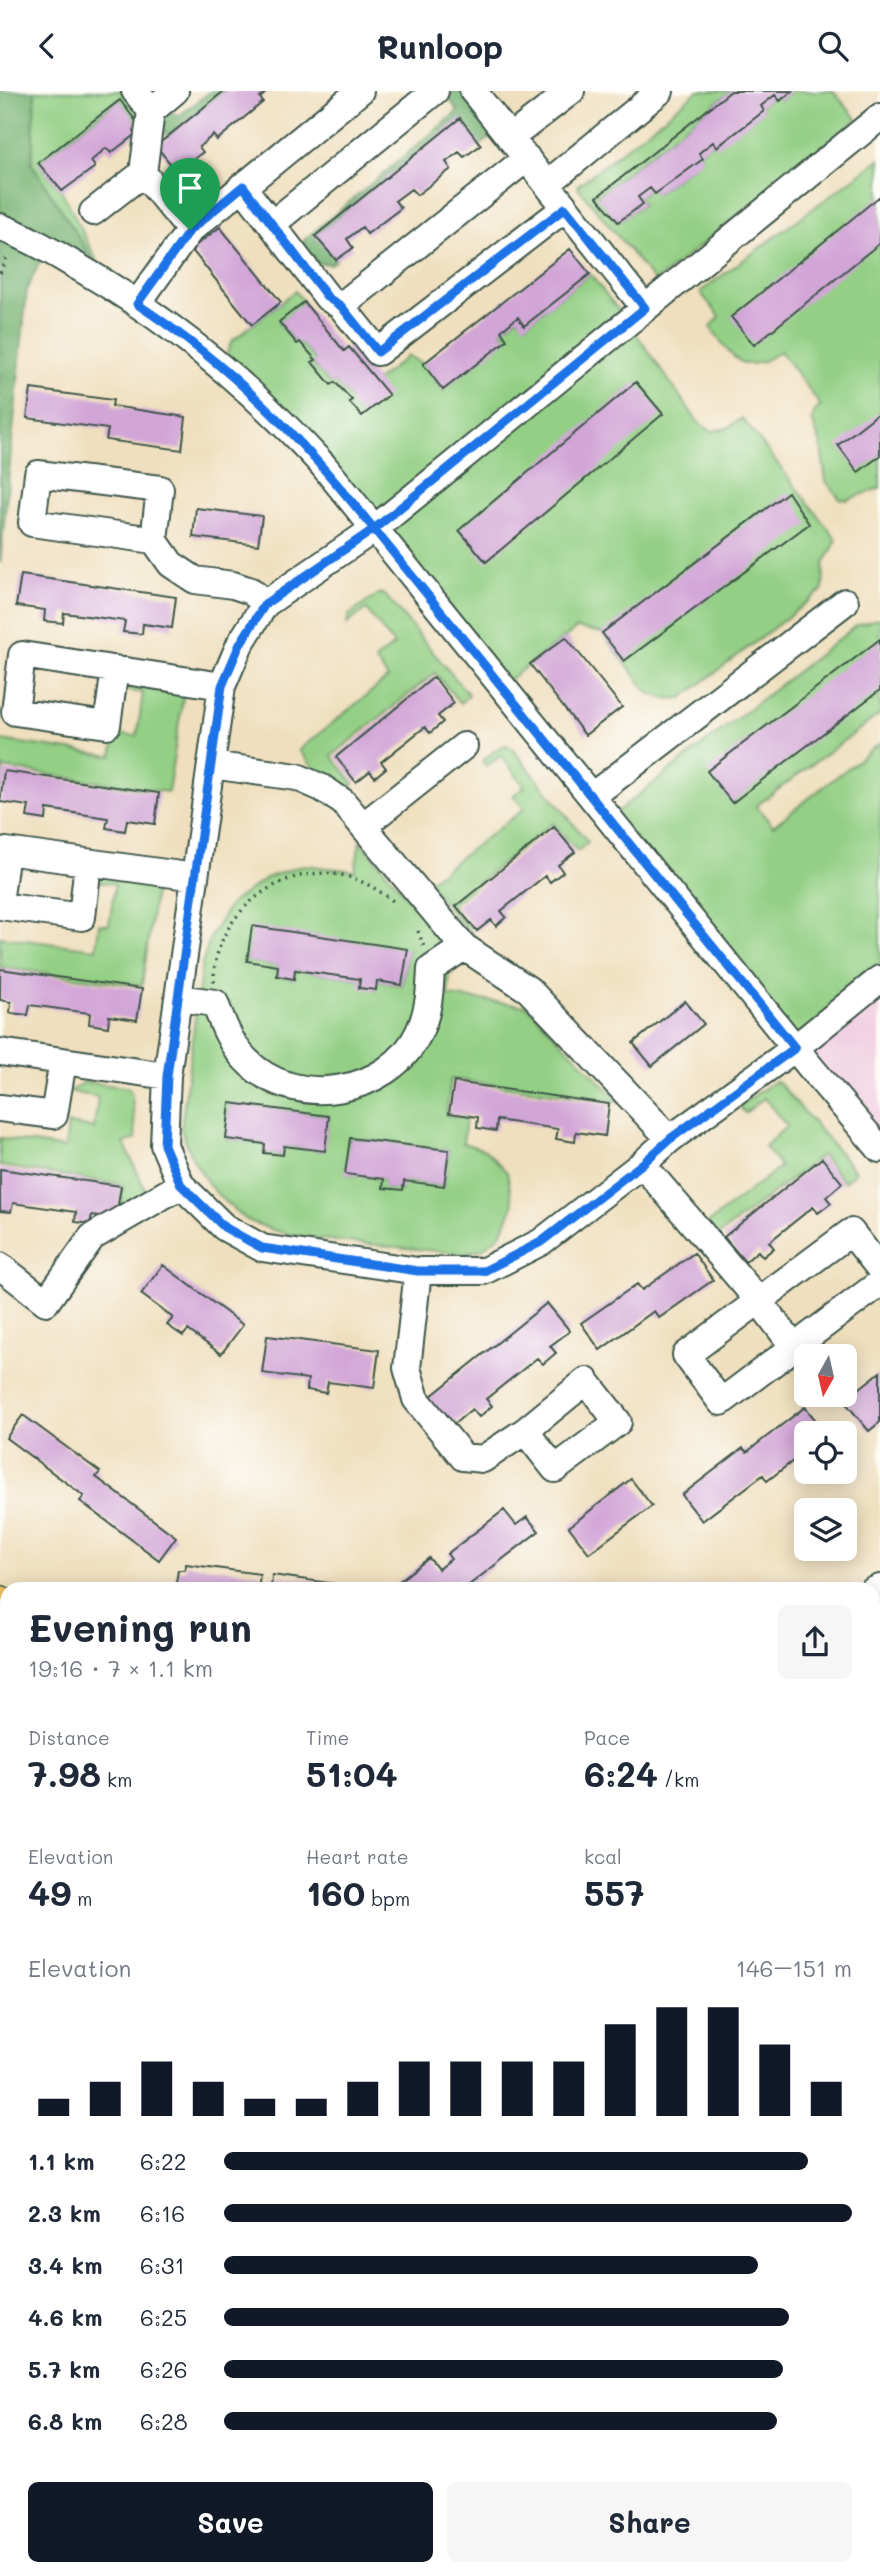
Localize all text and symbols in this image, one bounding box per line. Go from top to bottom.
text: Runloop [377,25,503,67]
icon: back [28,27,66,65]
icon: search [814,27,852,65]
pin [160,158,220,230]
icon: arrive [171,169,209,207]
north arrow [794,1344,858,1407]
map controls [794,1344,857,1561]
button: locate [794,1421,857,1484]
button: layers [794,1498,857,1561]
text: Evening run [28,1602,252,1652]
button: share [778,1605,852,1679]
text: 19:16 · 7 × 1.1 km [28,1653,213,1683]
text: Distance [28,1725,110,1750]
text: Time [306,1725,349,1750]
text: Pace [584,1725,630,1750]
text: 7.98 [28,1750,101,1796]
text: 51:04 [306,1750,398,1796]
text: 6:24 [584,1750,658,1796]
text: km [101,1767,132,1792]
text: /km [658,1767,699,1792]
text: Elevation [28,1844,113,1869]
text: Heart rate [306,1844,409,1869]
text: kcal [584,1844,622,1869]
text: 49 [28,1869,71,1915]
text: 160 [306,1869,365,1915]
text: 557 [584,1869,644,1915]
text: m [71,1886,92,1911]
text: bpm [365,1886,410,1911]
text: Elevation [28,1953,131,1983]
text: 146–151 m [736,1953,852,1983]
text: 1.1 km [28,2146,94,2176]
text: 6:22 [140,2146,187,2176]
text: 2.3 km [28,2198,101,2228]
text: 6:16 [140,2198,185,2228]
text: 3.4 km [28,2250,102,2280]
text: 6:31 [140,2250,185,2280]
text: 4.6 km [28,2302,103,2332]
text: 6:25 [140,2302,187,2332]
text: 5.7 km [28,2354,100,2384]
text: 6:26 [140,2354,188,2384]
text: 6.8 km [28,2406,102,2436]
text: 6:28 [140,2406,188,2436]
button: Save [28,2482,433,2562]
button: Share [447,2482,852,2562]

